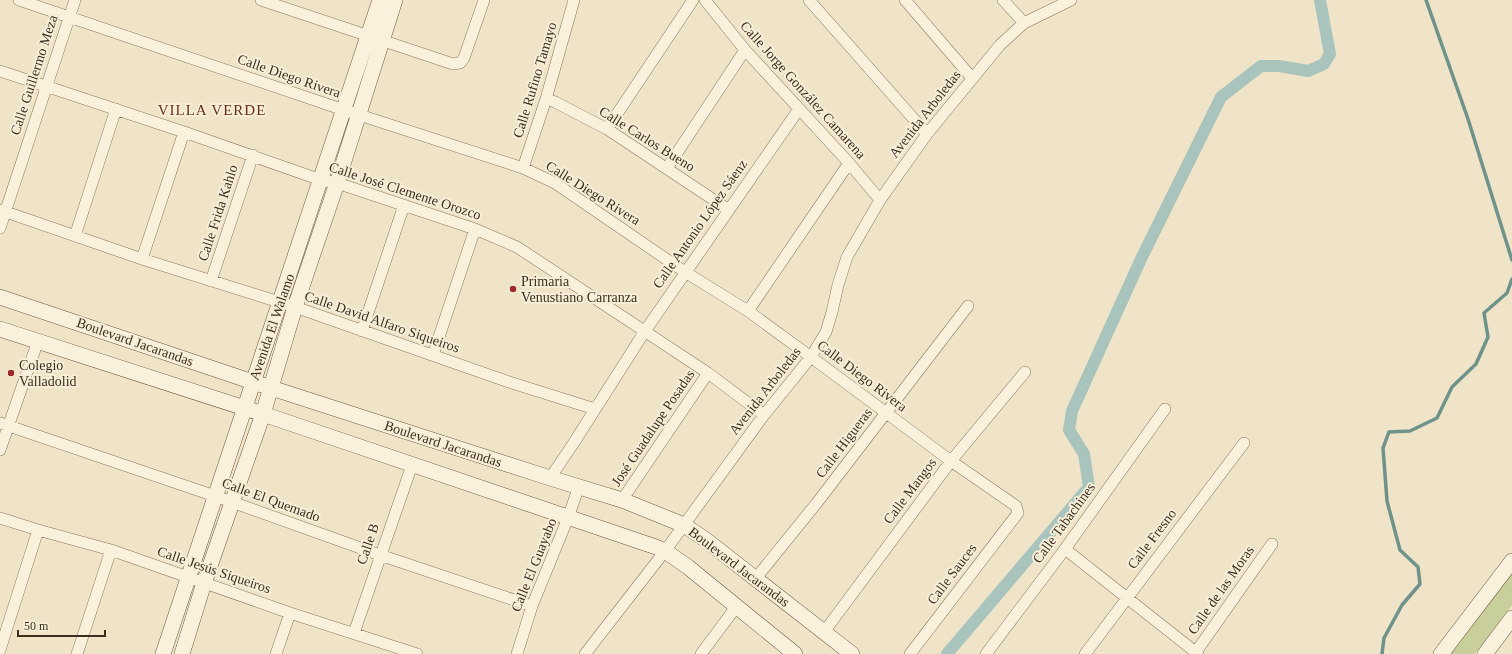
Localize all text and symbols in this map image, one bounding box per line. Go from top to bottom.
street label: Calle Guillermo Meza [8,12,61,137]
street label: Calle Jorge González Camarena [737,18,869,162]
street label: Calle Rufino Tamayo [510,20,560,140]
street label: Calle Diego Rivera [235,51,343,101]
street label: Avenida Arboledas [886,67,964,161]
district label: VILLA VERDE [158,102,266,118]
street label: Calle Carlos Bueno [597,104,697,174]
street label: Calle Antonio López Sáenz [650,157,750,291]
street label: Calle Diego Rivera [543,158,643,228]
street label: Calle José Clemente Orozco [327,159,483,223]
street label: Calle Frida Kahlo [195,163,241,263]
street label: Avenida El Walamo [247,272,297,382]
place label: Primaria Venustiano Carranza [521,274,638,305]
marker: Primaria Venustiano Carranza [508,284,518,294]
street label: Calle David Alfaro Siqueiros [303,288,461,356]
street label: Boulevard Jacarandas [75,315,195,369]
street label: Calle Diego Rivera [814,337,910,415]
street label: Avenida Arboledas [726,344,804,438]
place label: Colegio Valladolid [19,358,77,389]
street label: José Guadalupe Posadas [609,367,697,489]
marker: Colegio Valladolid [6,368,16,378]
street label: Calle Higueras [813,405,875,481]
street label: Boulevard Jacarandas [382,418,504,470]
street label: Calle Mangos [880,455,940,527]
street label: Calle El Quemado [220,475,322,525]
street label: Calle Tabachines [1030,480,1098,566]
street label: Calle Fresno [1125,506,1179,572]
street label: Calle El Guayabo [508,516,560,614]
street label: Calle B [354,522,382,566]
street label: Boulevard Jacarandas [686,524,792,610]
street label: Calle Sauces [924,541,980,607]
street label: Calle de las Moras [1185,543,1257,637]
street label: Calle Jesús Siqueiros [155,544,273,596]
scale bar [18,612,105,638]
text: 50 m [24,619,49,633]

